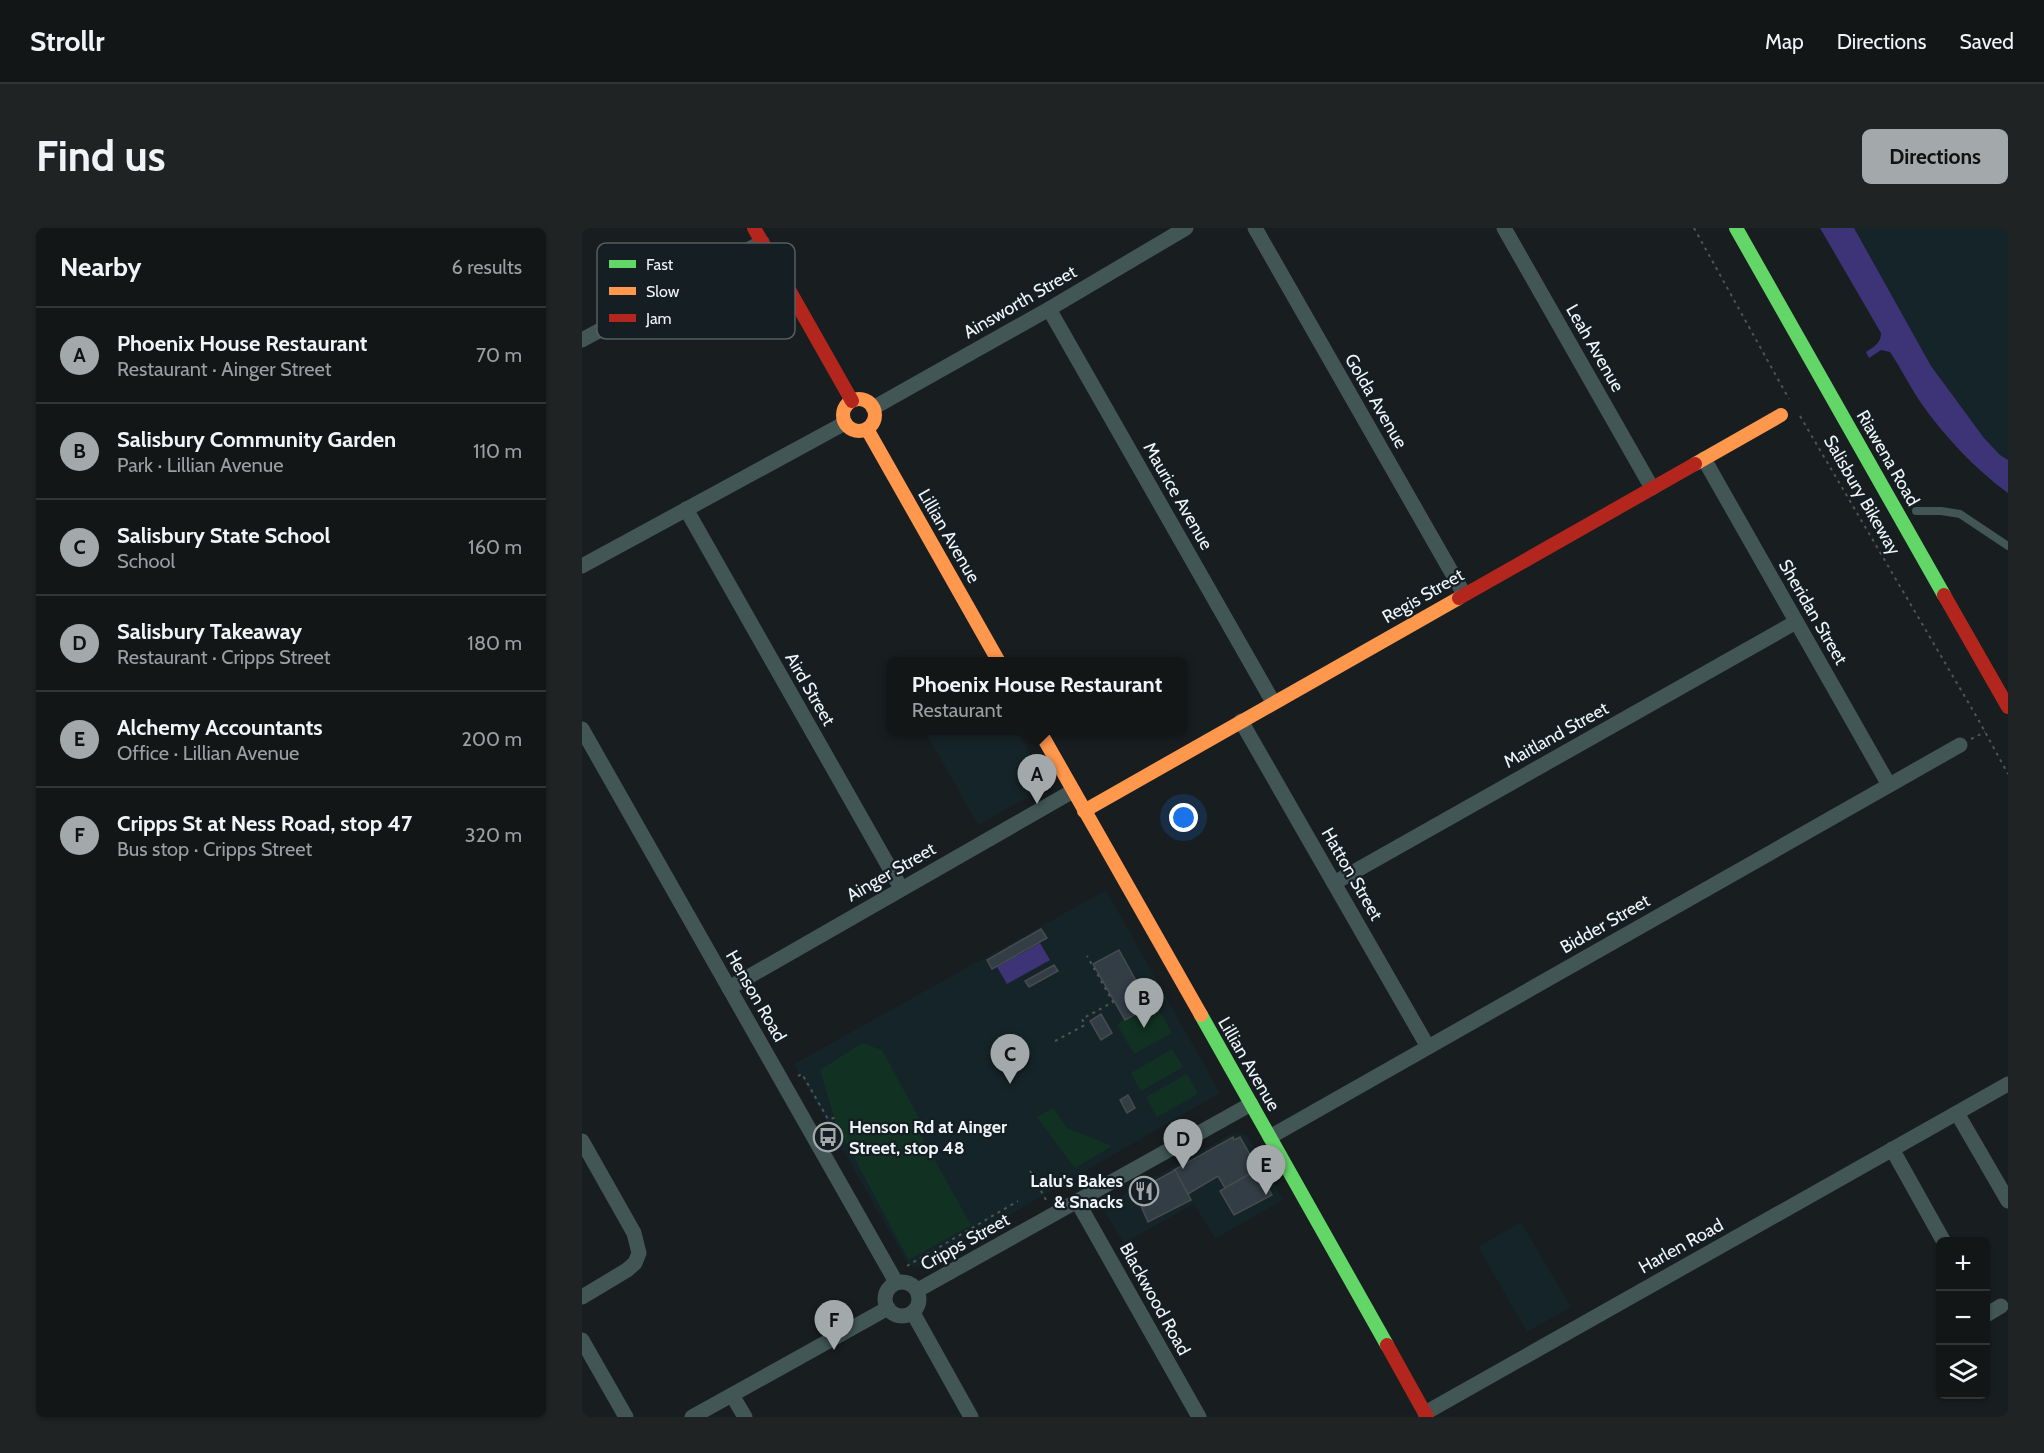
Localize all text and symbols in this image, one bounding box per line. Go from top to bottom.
text: Strollr [30,24,104,58]
text: Map [1765,29,1804,54]
text: Directions [1837,29,1926,54]
text: Saved [1959,29,2014,54]
button: Directions [1862,129,2008,184]
text: Find us [36,130,165,182]
legend [597,243,795,339]
text: Nearby [60,251,141,283]
text: 6 results [451,255,522,279]
text: Fast [646,255,674,274]
street label: Ainsworth Street [959,261,1081,343]
text: Slow [646,282,680,301]
street label: Leah Avenue [1561,300,1629,396]
text: Jam [645,309,672,328]
text: Phoenix House Restaurant [117,330,367,357]
text: A [73,343,86,367]
text: 70 m [476,343,522,367]
street label: Golda Avenue [1340,350,1412,452]
text: Restaurant · Ainger Street [117,357,331,381]
street label: Riawena Road [1852,406,1924,510]
text: Salisbury Community Garden [117,426,396,453]
street label: Salisbury Bikeway [1819,431,1905,559]
street label: Maurice Avenue [1138,438,1218,554]
text: B [73,439,86,463]
text: 110 m [473,439,522,463]
text: Park · Lillian Avenue [117,453,283,477]
street label: Lillian Avenue [913,485,985,587]
text: Salisbury State School [117,522,330,549]
text: C [73,535,86,559]
text: 160 m [468,535,522,559]
text: School [117,549,175,573]
street label: Sheridan Street [1774,555,1852,669]
street label: Regis Street [1378,564,1468,628]
text: Salisbury Takeaway [117,618,302,645]
text: D [72,631,87,655]
text: 180 m [467,631,522,655]
text: Restaurant · Cripps Street [117,645,331,669]
street label: Aird Street [780,649,840,729]
popup [887,657,1187,735]
text: Phoenix House Restaurant [912,671,1162,698]
street label: Maitland Street [1500,697,1612,773]
text: Restaurant [912,698,1002,722]
text: Alchemy Accountants [117,714,323,741]
text: E [74,727,85,751]
text: 200 m [462,727,522,751]
text: Office · Lillian Avenue [117,741,299,765]
pin: A [1018,754,1056,804]
your location [1169,803,1198,832]
text: Cripps St at Ness Road, stop 47 [117,810,412,837]
text: F [74,823,85,847]
text: 320 m [465,823,522,847]
street label: Hatton Street [1317,824,1387,924]
text: Bus stop · Cripps Street [117,837,312,861]
street label: Ainger Street [843,838,939,906]
street label: Bidder Street [1556,890,1654,958]
street label: Henson Road [721,946,791,1046]
pin: B [1124,978,1164,1028]
street label: Lillian Avenue [1213,1013,1285,1115]
pin: C [990,1034,1030,1084]
place label: Henson Rd at Ainger Street, stop 48 [849,1116,1007,1159]
pin: D [1164,1120,1202,1169]
bus stop icon: Henson Rd at Ainger Street, stop 48 [812,1121,844,1153]
pin: E [1246,1146,1286,1195]
place label: Lalu's Bakes & Snacks [1030,1170,1123,1213]
restaurant icon: Lalu's Bakes & Snacks [1128,1175,1160,1207]
street label: Cripps Street [917,1209,1013,1275]
street label: Harlen Road [1635,1214,1727,1278]
map controls [1936,1237,1990,1399]
button: + [1936,1237,1990,1291]
street label: Blackwood Road [1115,1239,1195,1359]
button: − [1936,1291,1990,1345]
pin: F [814,1300,854,1350]
button: layers [1936,1345,1990,1399]

